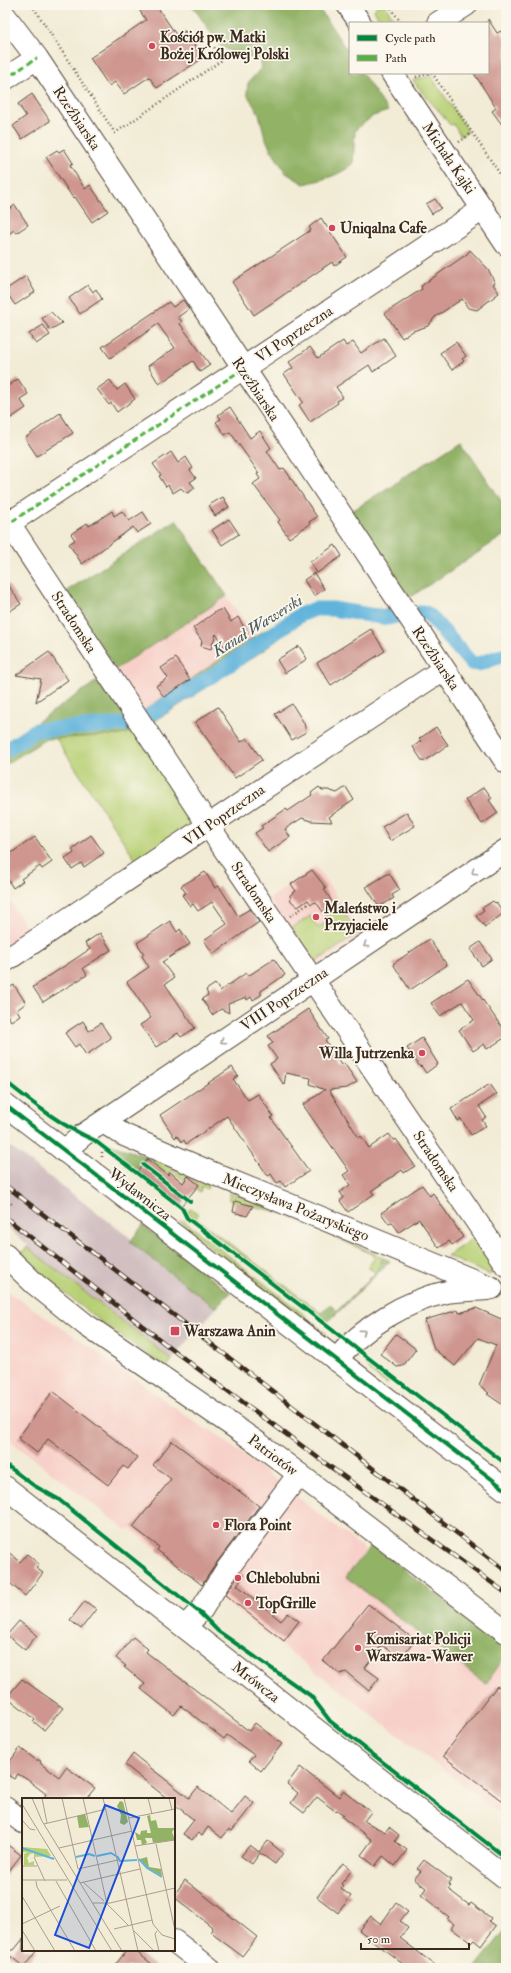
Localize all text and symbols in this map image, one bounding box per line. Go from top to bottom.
legend [349,22,489,74]
place label: Kościół pw. Matki Bożej Królowej Polski [160,28,289,64]
text: Cycle path [385,31,436,46]
marker: Kościół pw. Matki Bożej Królowej Polski [147,41,157,51]
text: Path [385,51,408,66]
street label: Rzeźbiarska [48,83,105,155]
street label: Michała Kajki [418,119,480,198]
place label: Uniqalna Cafe [340,219,428,239]
marker: Uniqalna Cafe [327,223,337,233]
street label: VI Poprzeczna [252,301,338,368]
street label: Rzeźbiarska [227,354,284,426]
street label: Stradomska [47,588,101,657]
water label: Kanał Wawerski [208,590,307,662]
street label: Rzeźbiarska [407,623,464,695]
street label: VII Poprzeczna [180,780,270,851]
street label: Stradomska [226,858,281,927]
one-way arrow [471,867,478,874]
place label: Maleństwo i Przyjaciele [323,899,396,936]
marker: Maleństwo i Przyjaciele [311,912,321,922]
one-way arrow [363,940,370,947]
street label: VIII Poprzeczna [237,963,333,1036]
one-way arrow [220,1036,227,1044]
place label: Willa Jutrzenka [318,1044,415,1064]
marker: Willa Jutrzenka [417,1048,427,1058]
street label: Stradomska [408,1127,463,1196]
street label: Wydawnicza [104,1163,176,1225]
street label: Mieczysława Pożaryskiego [220,1169,372,1246]
place label: Warszawa Anin [183,1322,276,1341]
marker: Warszawa Anin [169,1325,181,1337]
one-way arrow [359,1330,366,1337]
street label: Patriotów [244,1431,302,1481]
place label: Flora Point [224,1516,291,1535]
marker: Flora Point [211,1520,221,1530]
place label: Chlebolubni [246,1569,320,1588]
marker: Chlebolubni [233,1573,243,1583]
place label: TopGrille [255,1594,317,1614]
marker: TopGrille [243,1598,253,1608]
place label: Komisariat Policji Warszawa-Wawer [365,1630,473,1666]
marker: Komisariat Policji Warszawa-Wawer [353,1643,363,1653]
street label: Mrówcza [228,1658,284,1708]
inset map [22,1798,175,1951]
scale bar [361,1925,469,1951]
text: 50 m [367,1932,391,1947]

